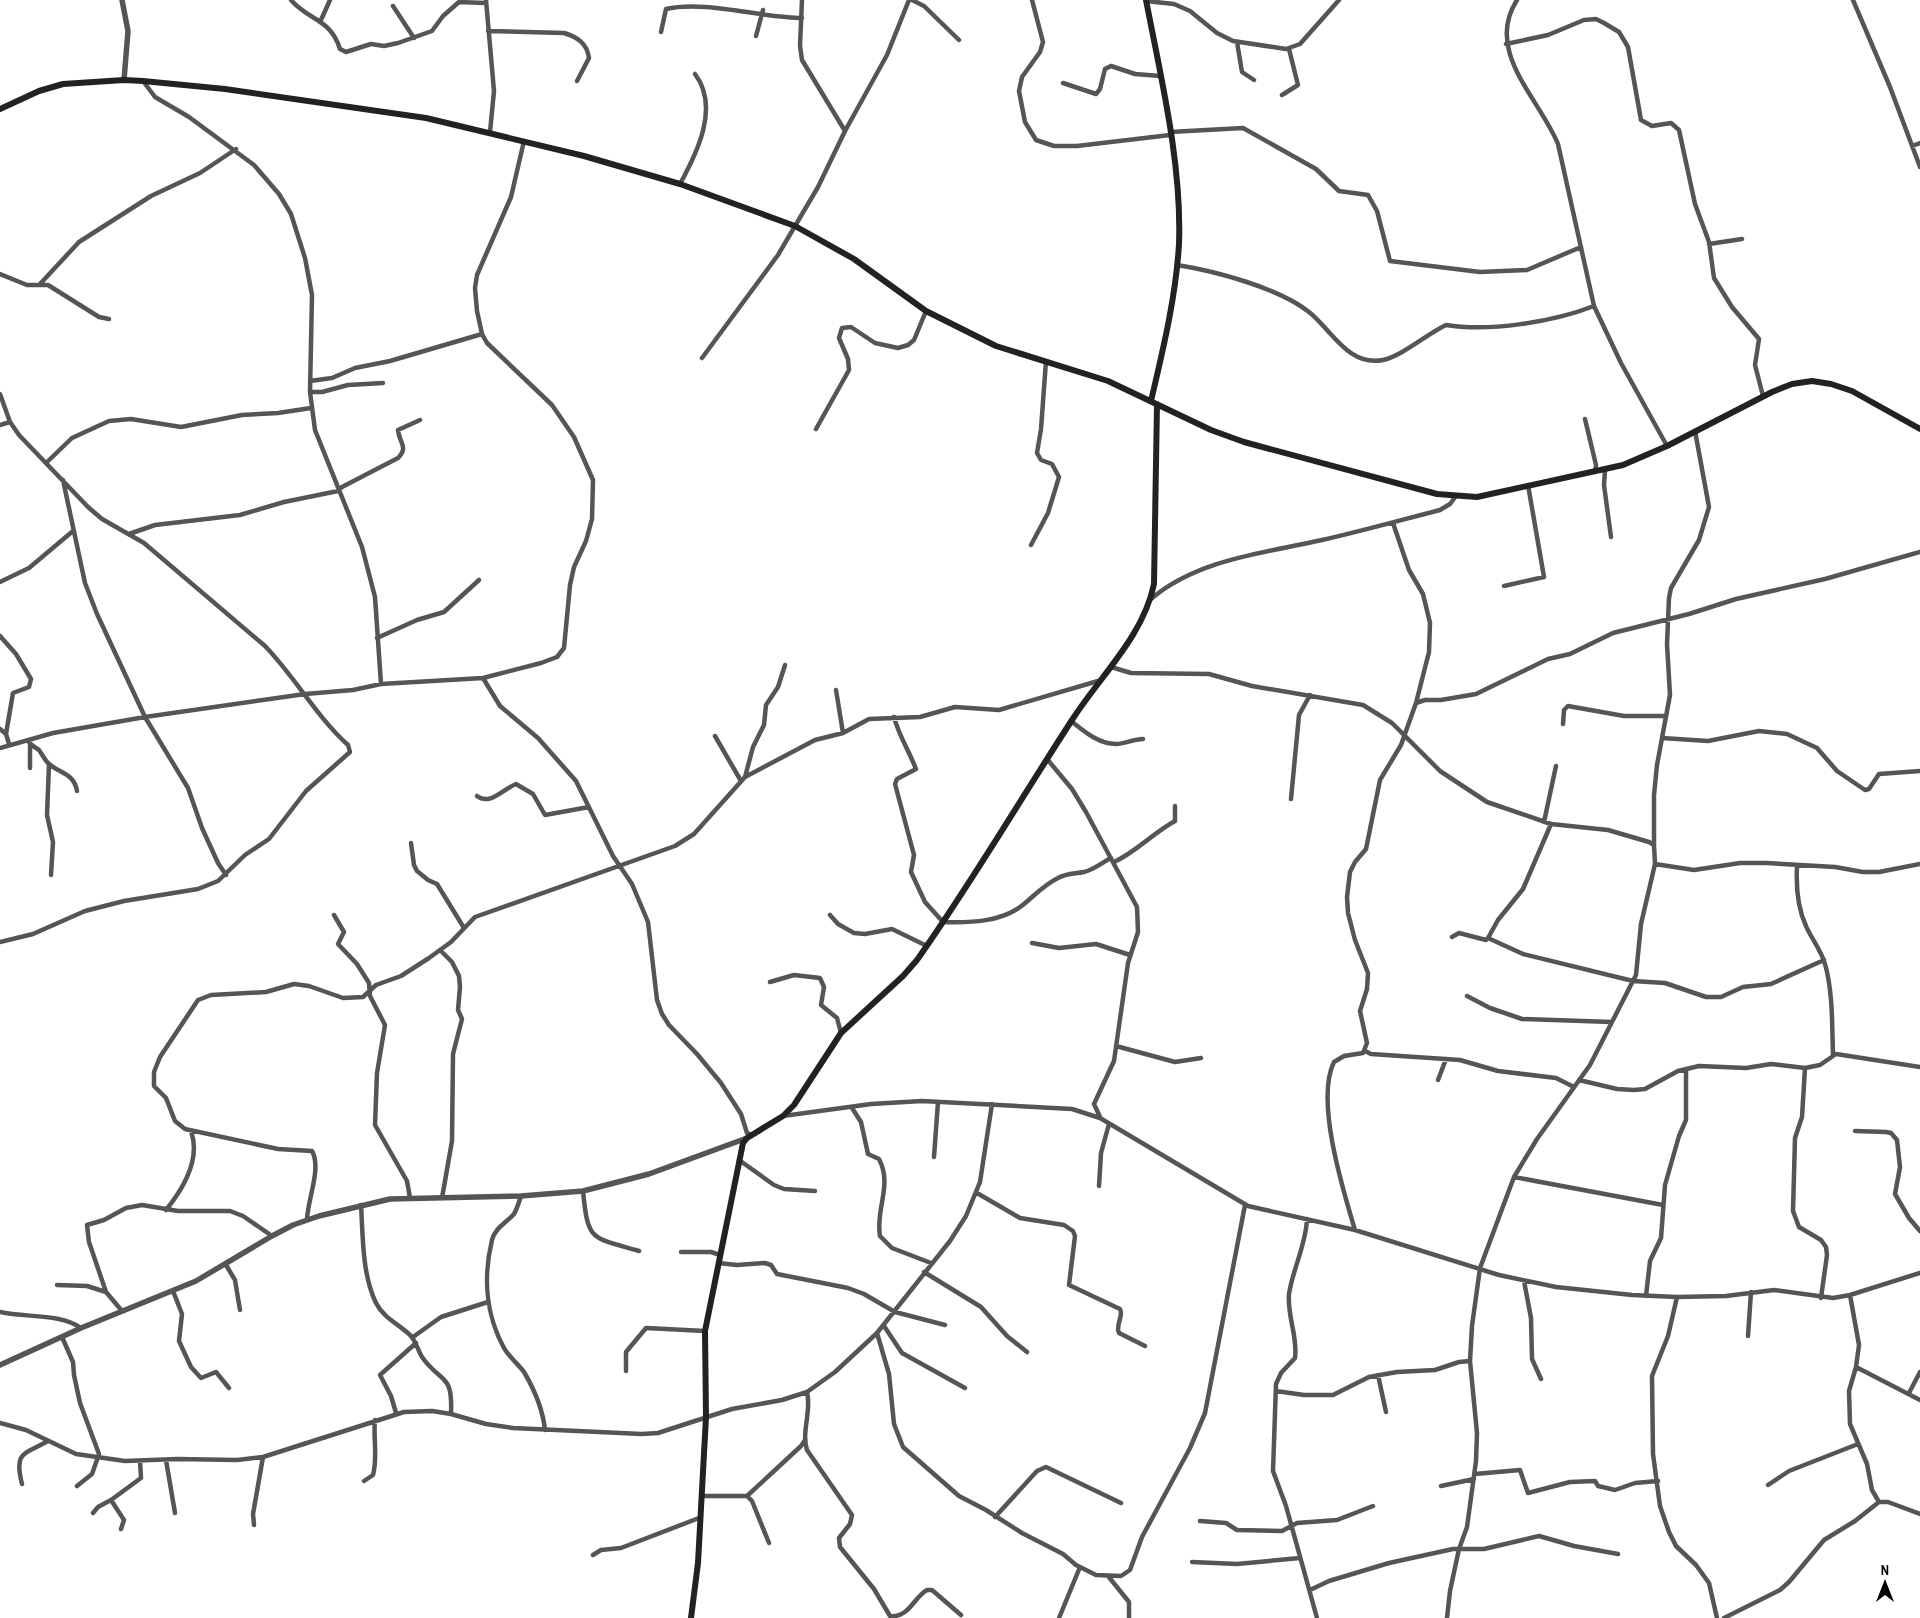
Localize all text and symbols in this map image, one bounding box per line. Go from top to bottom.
north arrow [1860,1558,1910,1608]
text: N [1881,1561,1889,1579]

